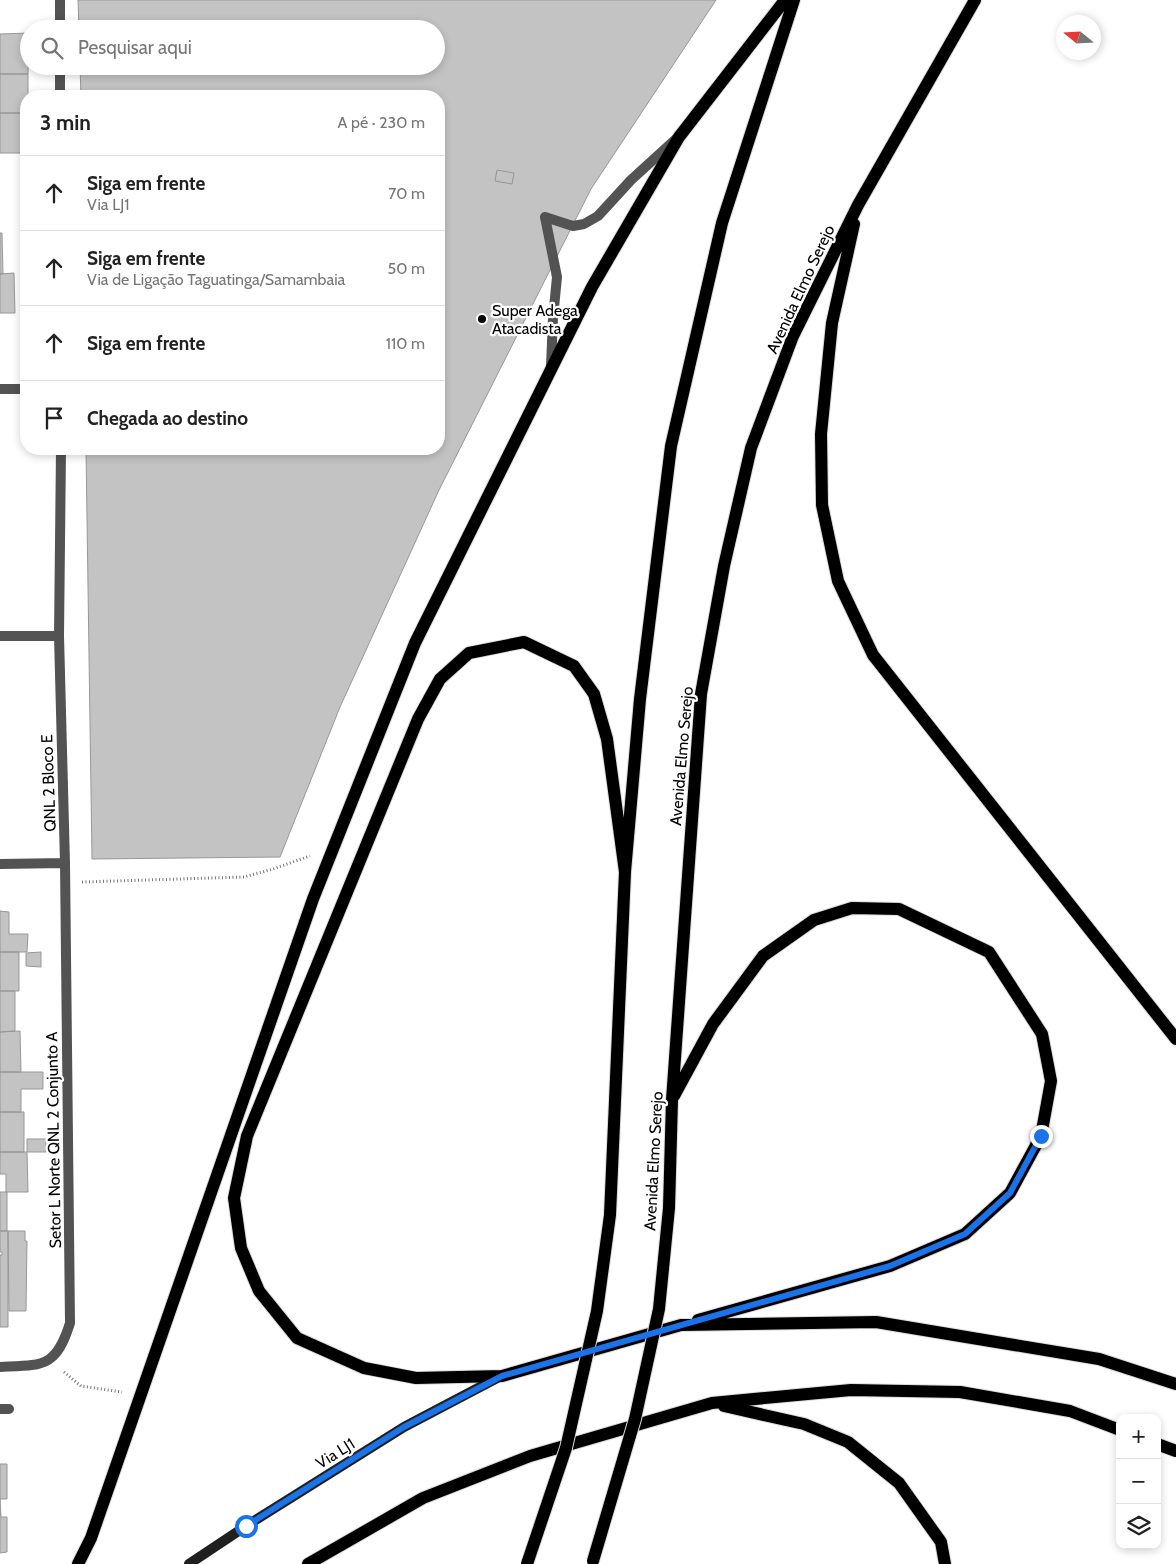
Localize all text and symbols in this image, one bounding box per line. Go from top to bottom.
north arrow [1056,15,1101,60]
search box [20,20,445,75]
icon: search [38,34,66,62]
text: Pesquisar aqui [78,36,192,59]
text: 3 min [40,110,91,135]
text: A pé · 230 m [338,113,425,132]
text: Siga em frente [87,172,205,195]
icon: ahead [40,179,68,207]
text: 70 m [388,184,425,203]
text: Via LJ1 [87,195,129,214]
street label: Avenida Elmo Serejo [762,222,839,356]
text: Siga em frente [87,247,205,270]
icon: ahead [40,254,68,282]
text: 50 m [388,259,425,278]
text: Via de Ligação Taguatinga/Samambaia [87,270,345,289]
place label: Super Adega Atacadista [492,301,578,338]
marker: Super Adega Atacadista [476,313,488,325]
icon: ahead [40,329,68,357]
text: Siga em frente [87,332,205,355]
text: 110 m [386,334,425,353]
icon: arrive [40,404,68,432]
text: Chegada ao destino [87,407,248,430]
street label: Avenida Elmo Serejo [666,686,697,826]
street label: QNL 2 Bloco E [37,734,60,832]
street label: Setor L Norte QNL 2 Conjunto A [42,1031,65,1248]
street label: Avenida Elmo Serejo [640,1091,667,1231]
route end [1030,1125,1053,1148]
map controls [1116,1414,1161,1549]
button: + [1116,1414,1161,1459]
street label: Via LJ1 [312,1434,358,1473]
button: − [1116,1459,1161,1504]
button: layers [1116,1504,1161,1549]
route start [235,1515,258,1538]

